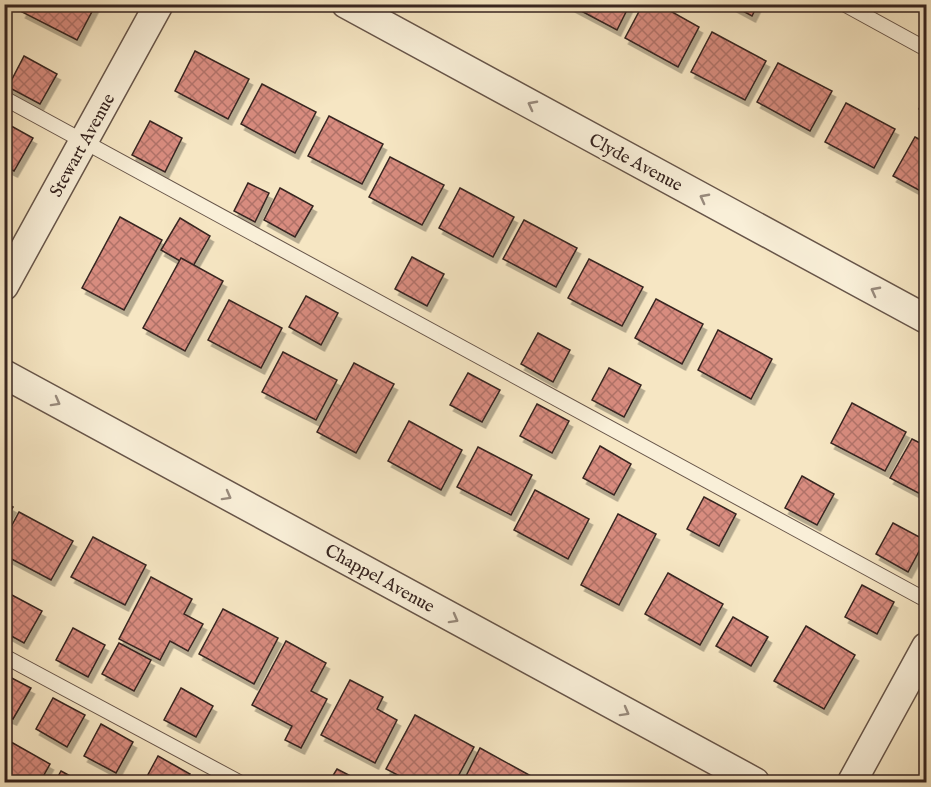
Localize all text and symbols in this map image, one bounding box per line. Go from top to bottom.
street label: Stewart Avenue [45,90,121,202]
one-way arrow [528,101,538,112]
street label: Clyde Avenue [584,129,686,198]
one-way arrow [699,194,710,205]
one-way arrow [871,287,881,298]
one-way arrow [50,395,60,406]
one-way arrow [221,489,231,500]
street label: Chappel Avenue [320,540,438,619]
one-way arrow [448,612,458,623]
one-way arrow [619,705,629,716]

